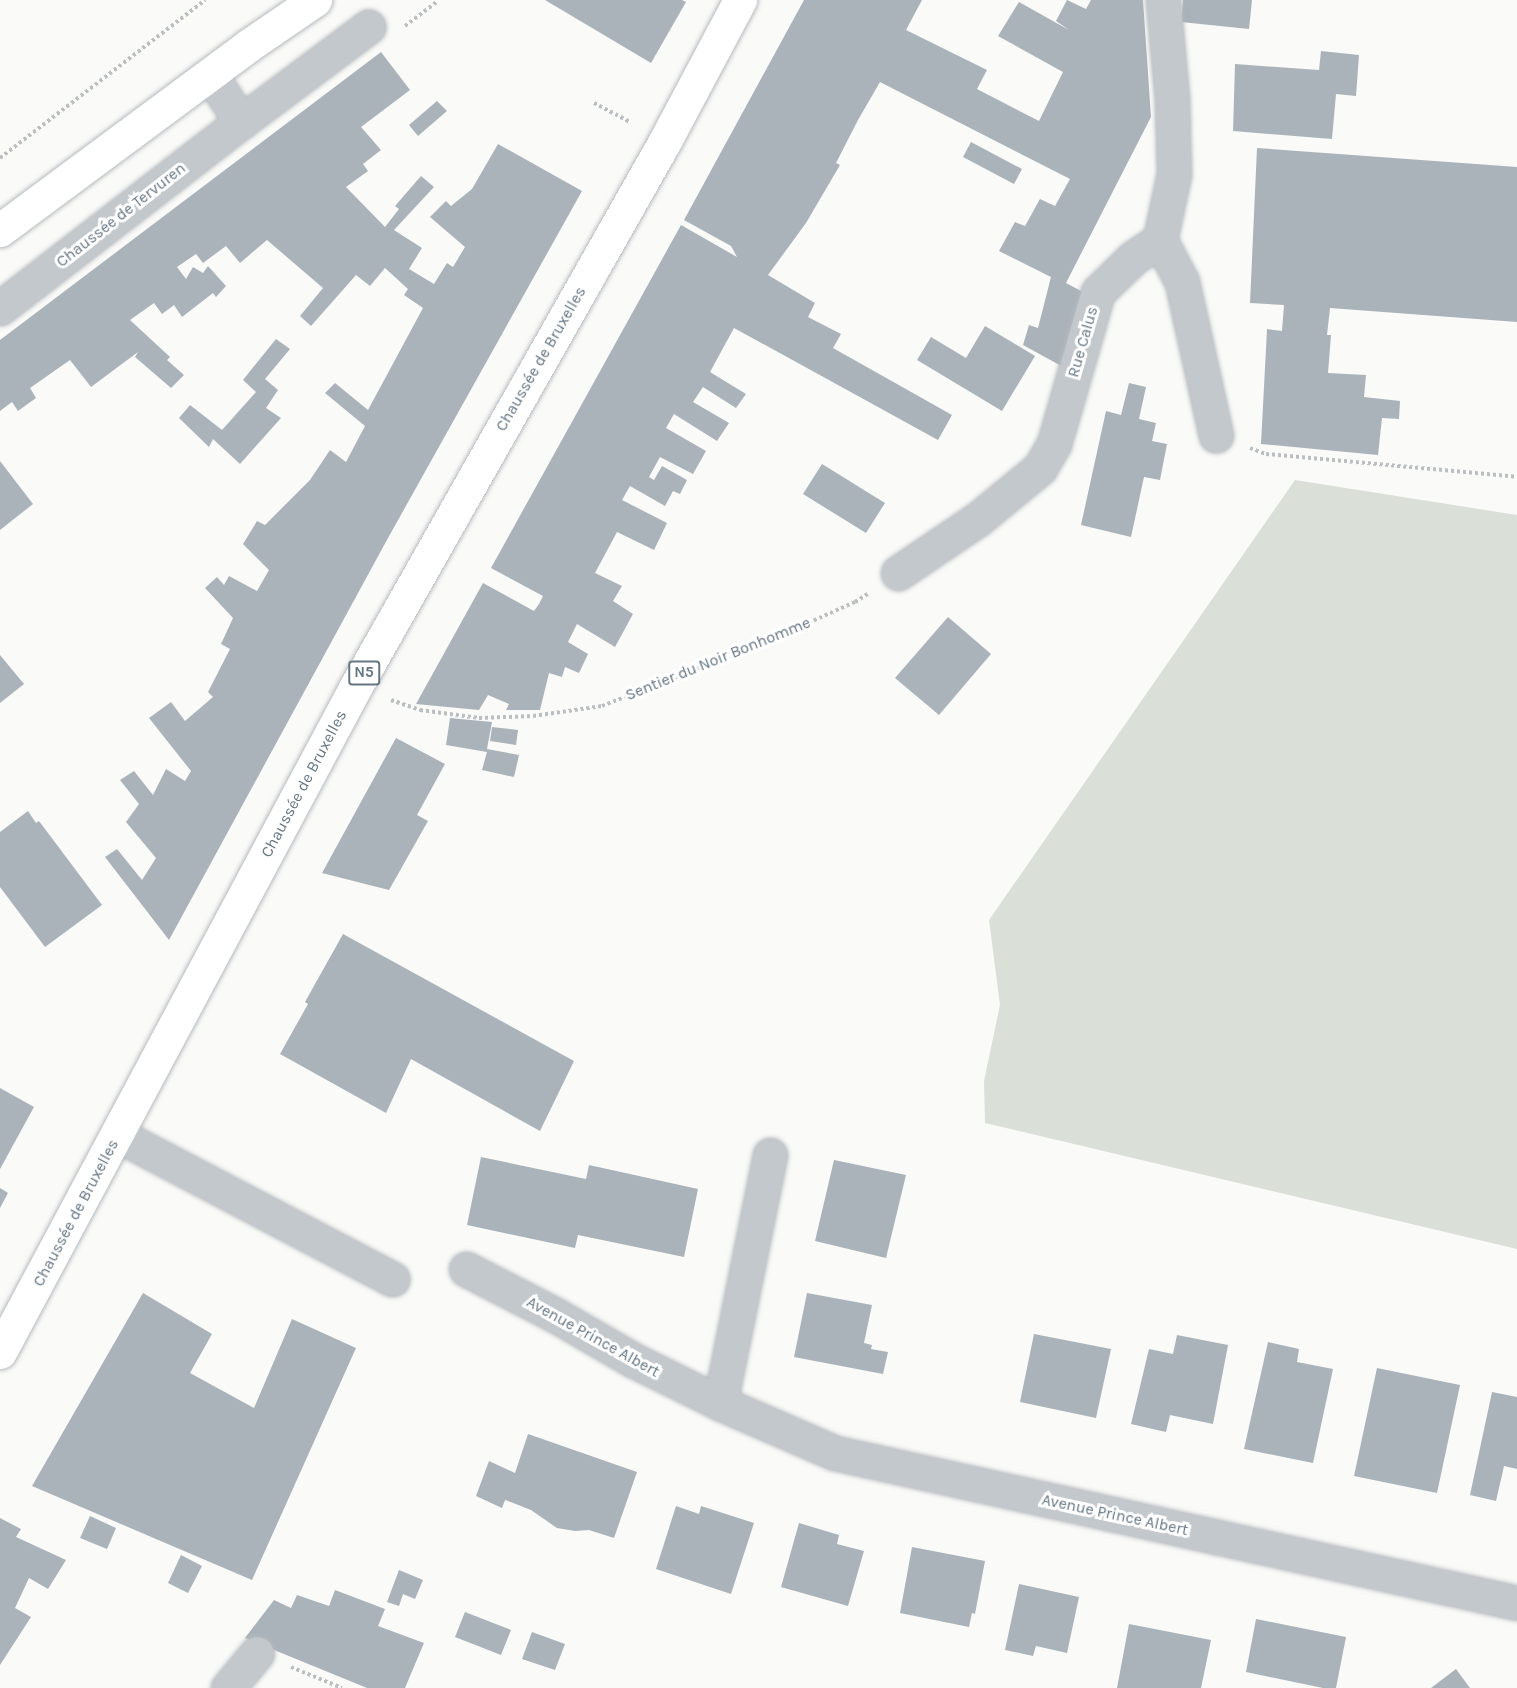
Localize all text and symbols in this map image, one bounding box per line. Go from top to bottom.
street label: Chaussée de Tervuren [53,159,189,271]
street label: Chaussée de Bruxelles [492,283,590,435]
street label: Rue Calus [1064,304,1102,380]
street label: Sentier du Noir Bonhomme [623,613,813,705]
road number: N5 [348,661,380,685]
street label: Chaussée de Bruxelles [257,707,351,861]
street label: Chaussée de Bruxelles [29,1136,123,1290]
street label: Avenue Prince Albert [523,1292,663,1382]
street label: Avenue Prince Albert [1040,1490,1190,1540]

